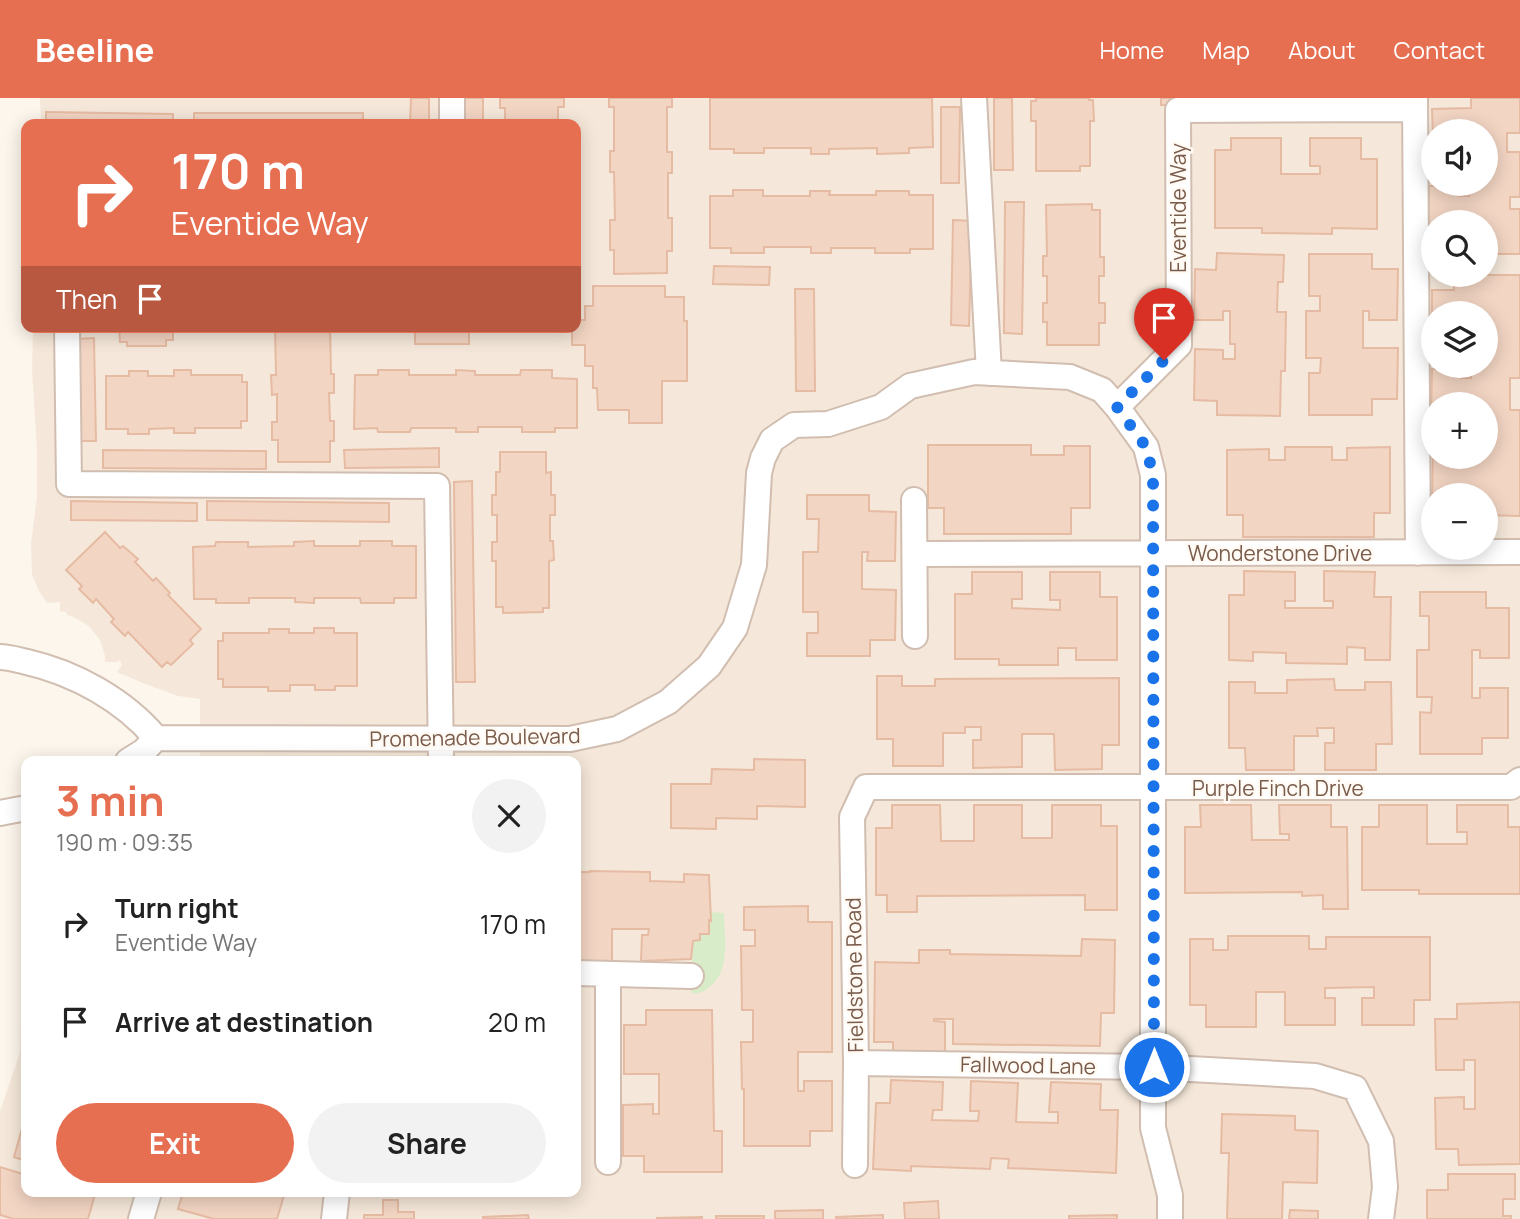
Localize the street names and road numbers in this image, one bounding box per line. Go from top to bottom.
street label: Eventide Way [1164,143,1192,273]
street label: Wonderstone Drive [1188,539,1372,567]
street label: Promenade Boulevard [369,721,581,753]
street label: Purple Finch Drive [1192,774,1364,802]
street label: Fieldstone Road [839,897,869,1053]
street label: Fallwood Lane [960,1050,1096,1080]

